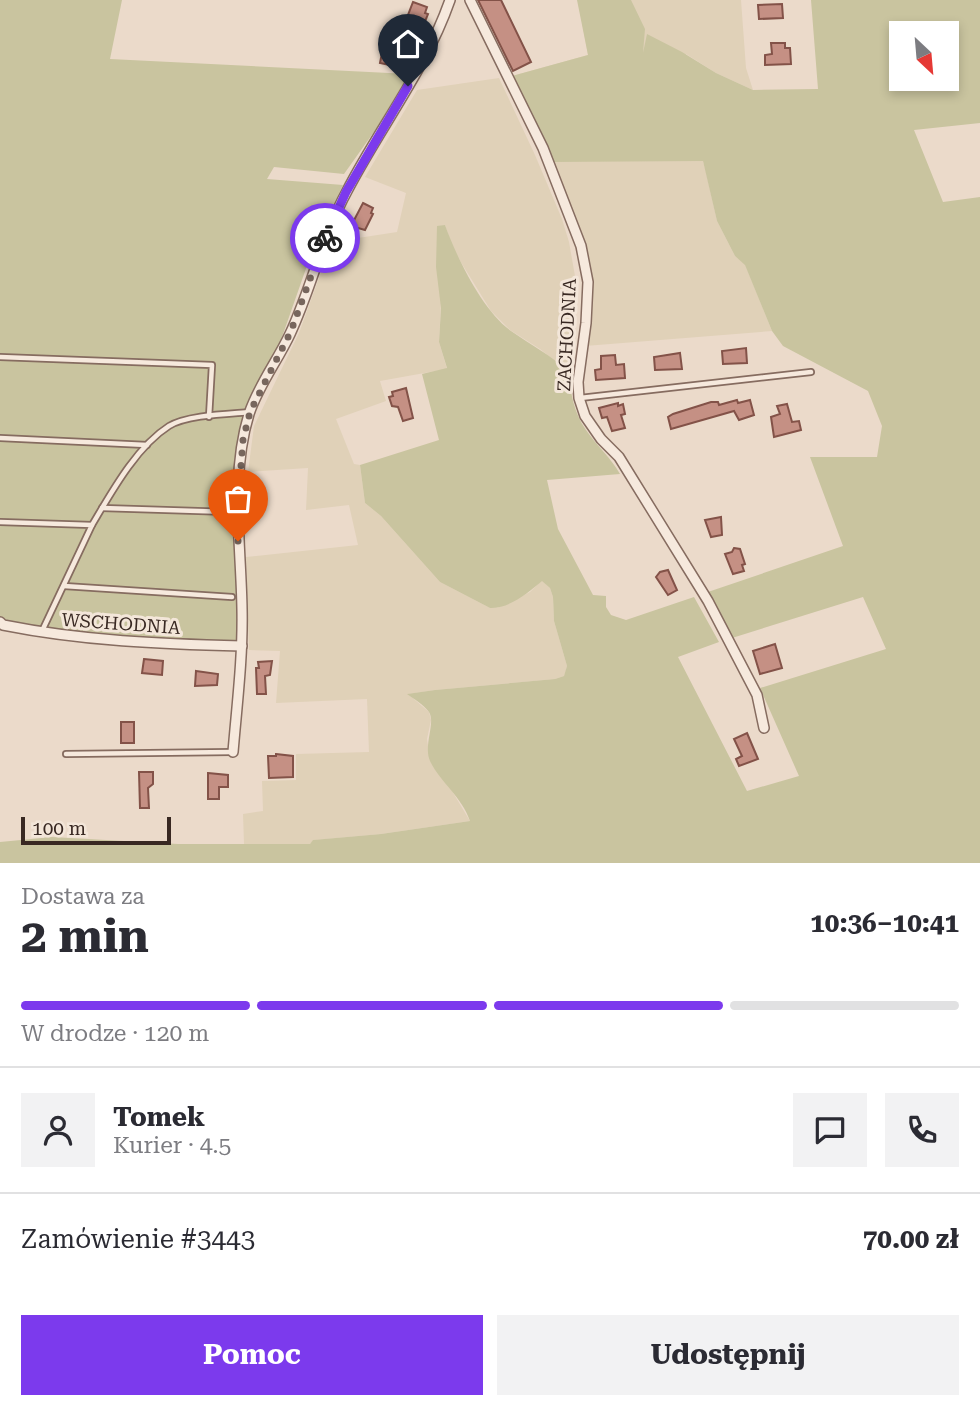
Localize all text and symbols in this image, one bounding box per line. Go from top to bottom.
pin [378,14,438,86]
north arrow [889,21,959,91]
map controls [889,21,959,91]
icon: home [389,25,427,63]
courier [290,203,360,273]
icon: bike [306,219,344,257]
street label: ZACHODNIA [553,277,580,392]
pin [208,469,268,541]
icon: bag [219,480,257,518]
street label: WSCHODNIA [61,609,182,638]
scale bar [21,814,172,846]
text: 100 m [32,817,86,840]
text: Dostawa za [21,883,145,910]
text: 10:36–10:41 [810,908,959,938]
text: 2 min [21,909,149,963]
text: W drodze · 120 m [21,1020,209,1047]
button: person [21,1093,95,1167]
button: chat [793,1093,867,1167]
button: phone [885,1093,959,1167]
text: Tomek [113,1102,205,1132]
text: Kurier · 4.5 [113,1132,231,1159]
text: Zamówienie #3443 [21,1224,255,1254]
text: 70.00 zł [863,1224,959,1254]
button: Pomoc [21,1315,483,1395]
button: Udostępnij [497,1315,959,1395]

